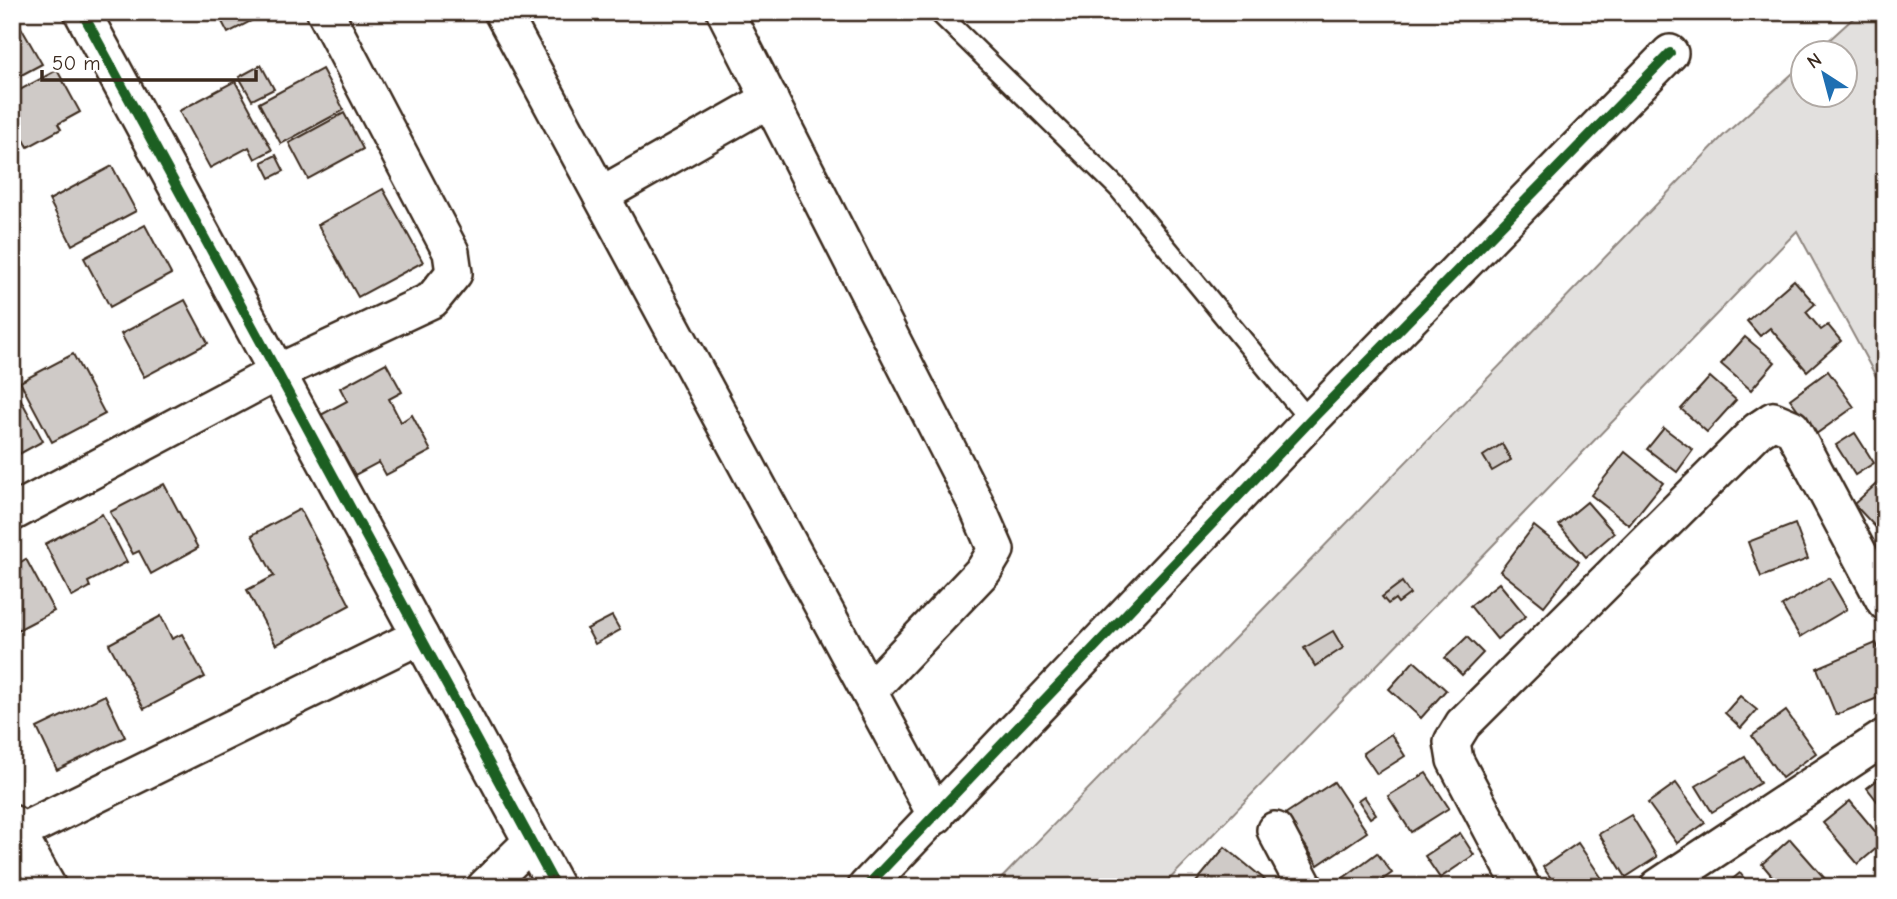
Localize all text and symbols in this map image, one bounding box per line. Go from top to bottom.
scale bar [42,38,256,82]
north arrow [1788,38,1858,108]
text: N [1803,49,1826,74]
text: 50 m [52,51,101,75]

